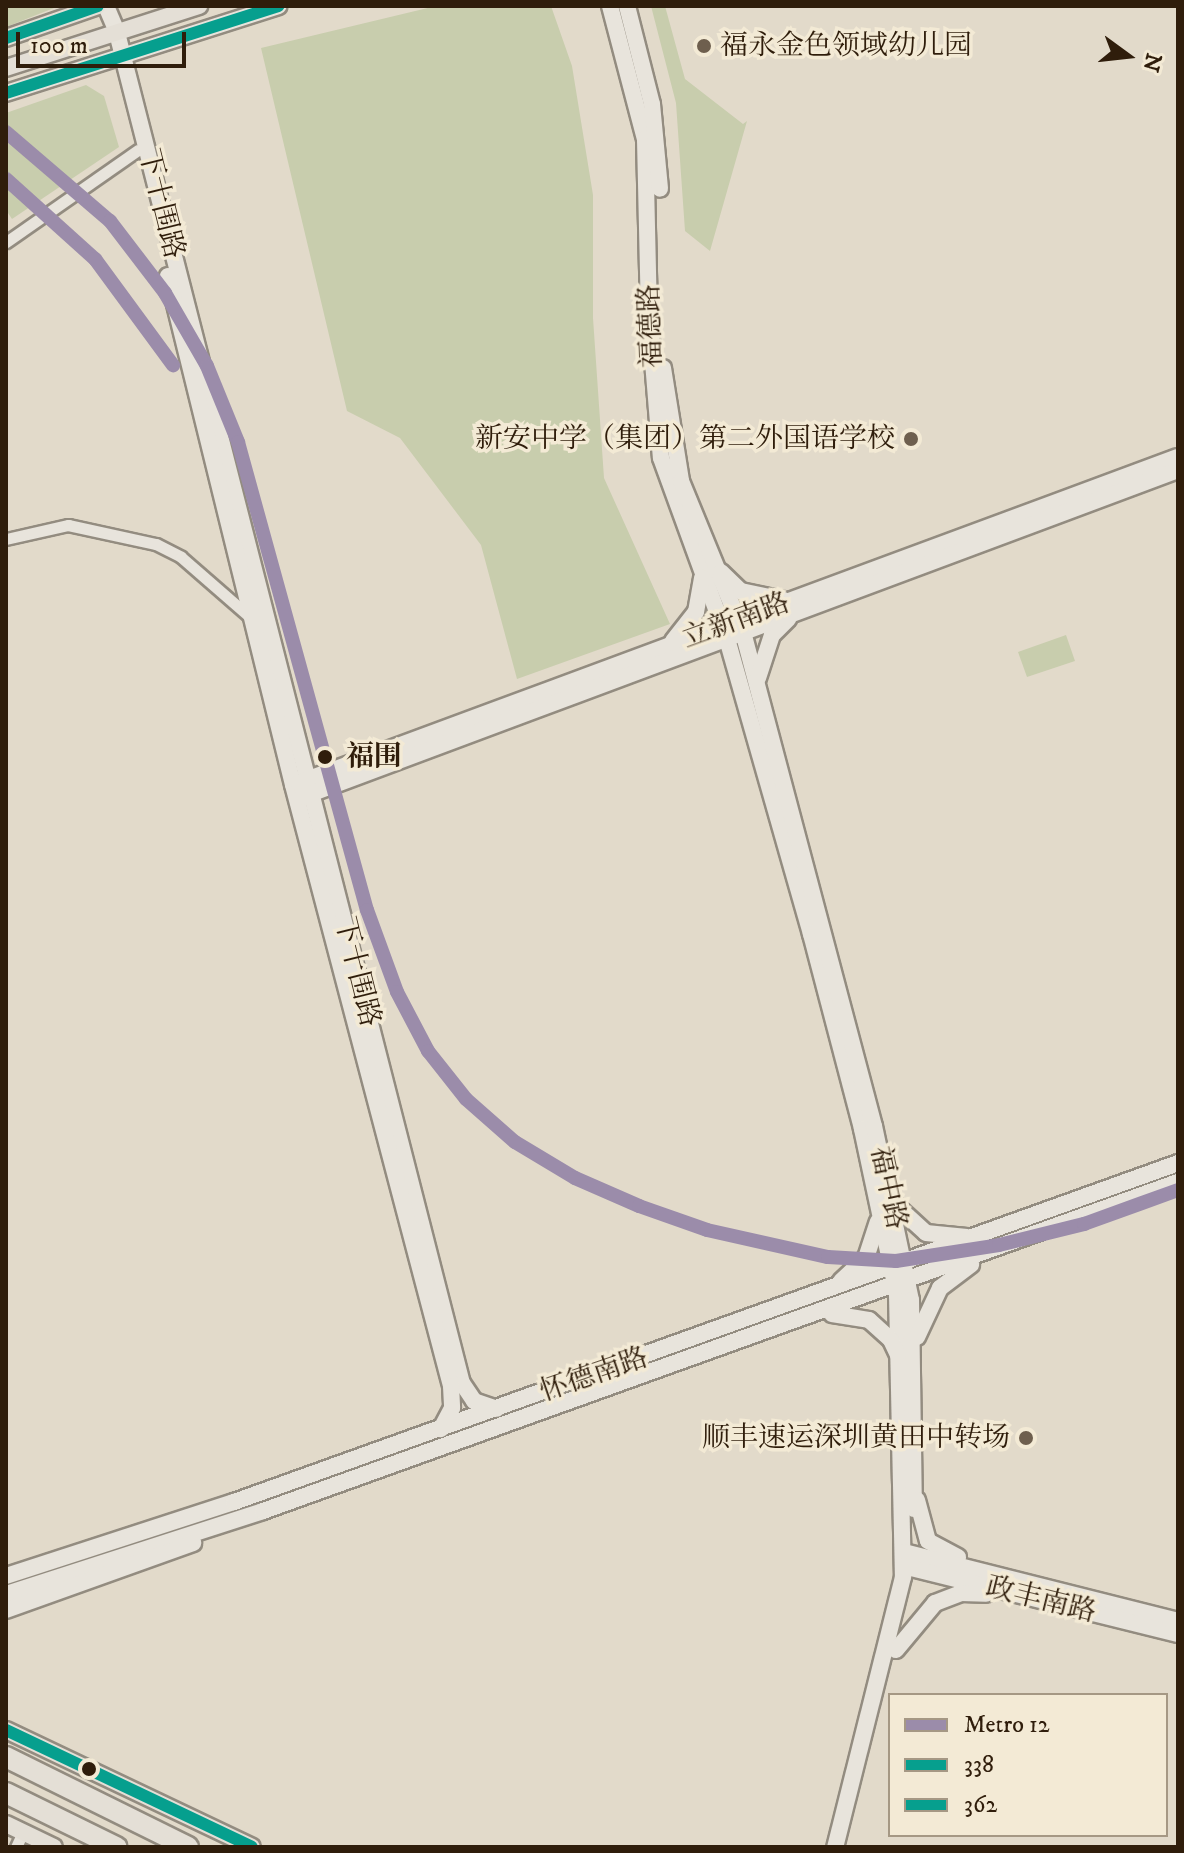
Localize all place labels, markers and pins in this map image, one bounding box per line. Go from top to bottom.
place label: 福永金色领域幼儿园 [720,29,972,63]
marker: 福永金色领域幼儿园 [695,37,713,55]
place label: 新安中学（集团）第二外国语学校 [475,422,895,456]
marker: 新安中学（集团）第二外国语学校 [902,430,920,448]
place label: 福围 [346,740,402,774]
marker: 福围 [311,743,339,771]
place label: 顺丰速运深圳黄田中转场 [702,1421,1010,1455]
marker: 顺丰速运深圳黄田中转场 [1017,1429,1035,1447]
unlabelled marker [81,1761,97,1777]

